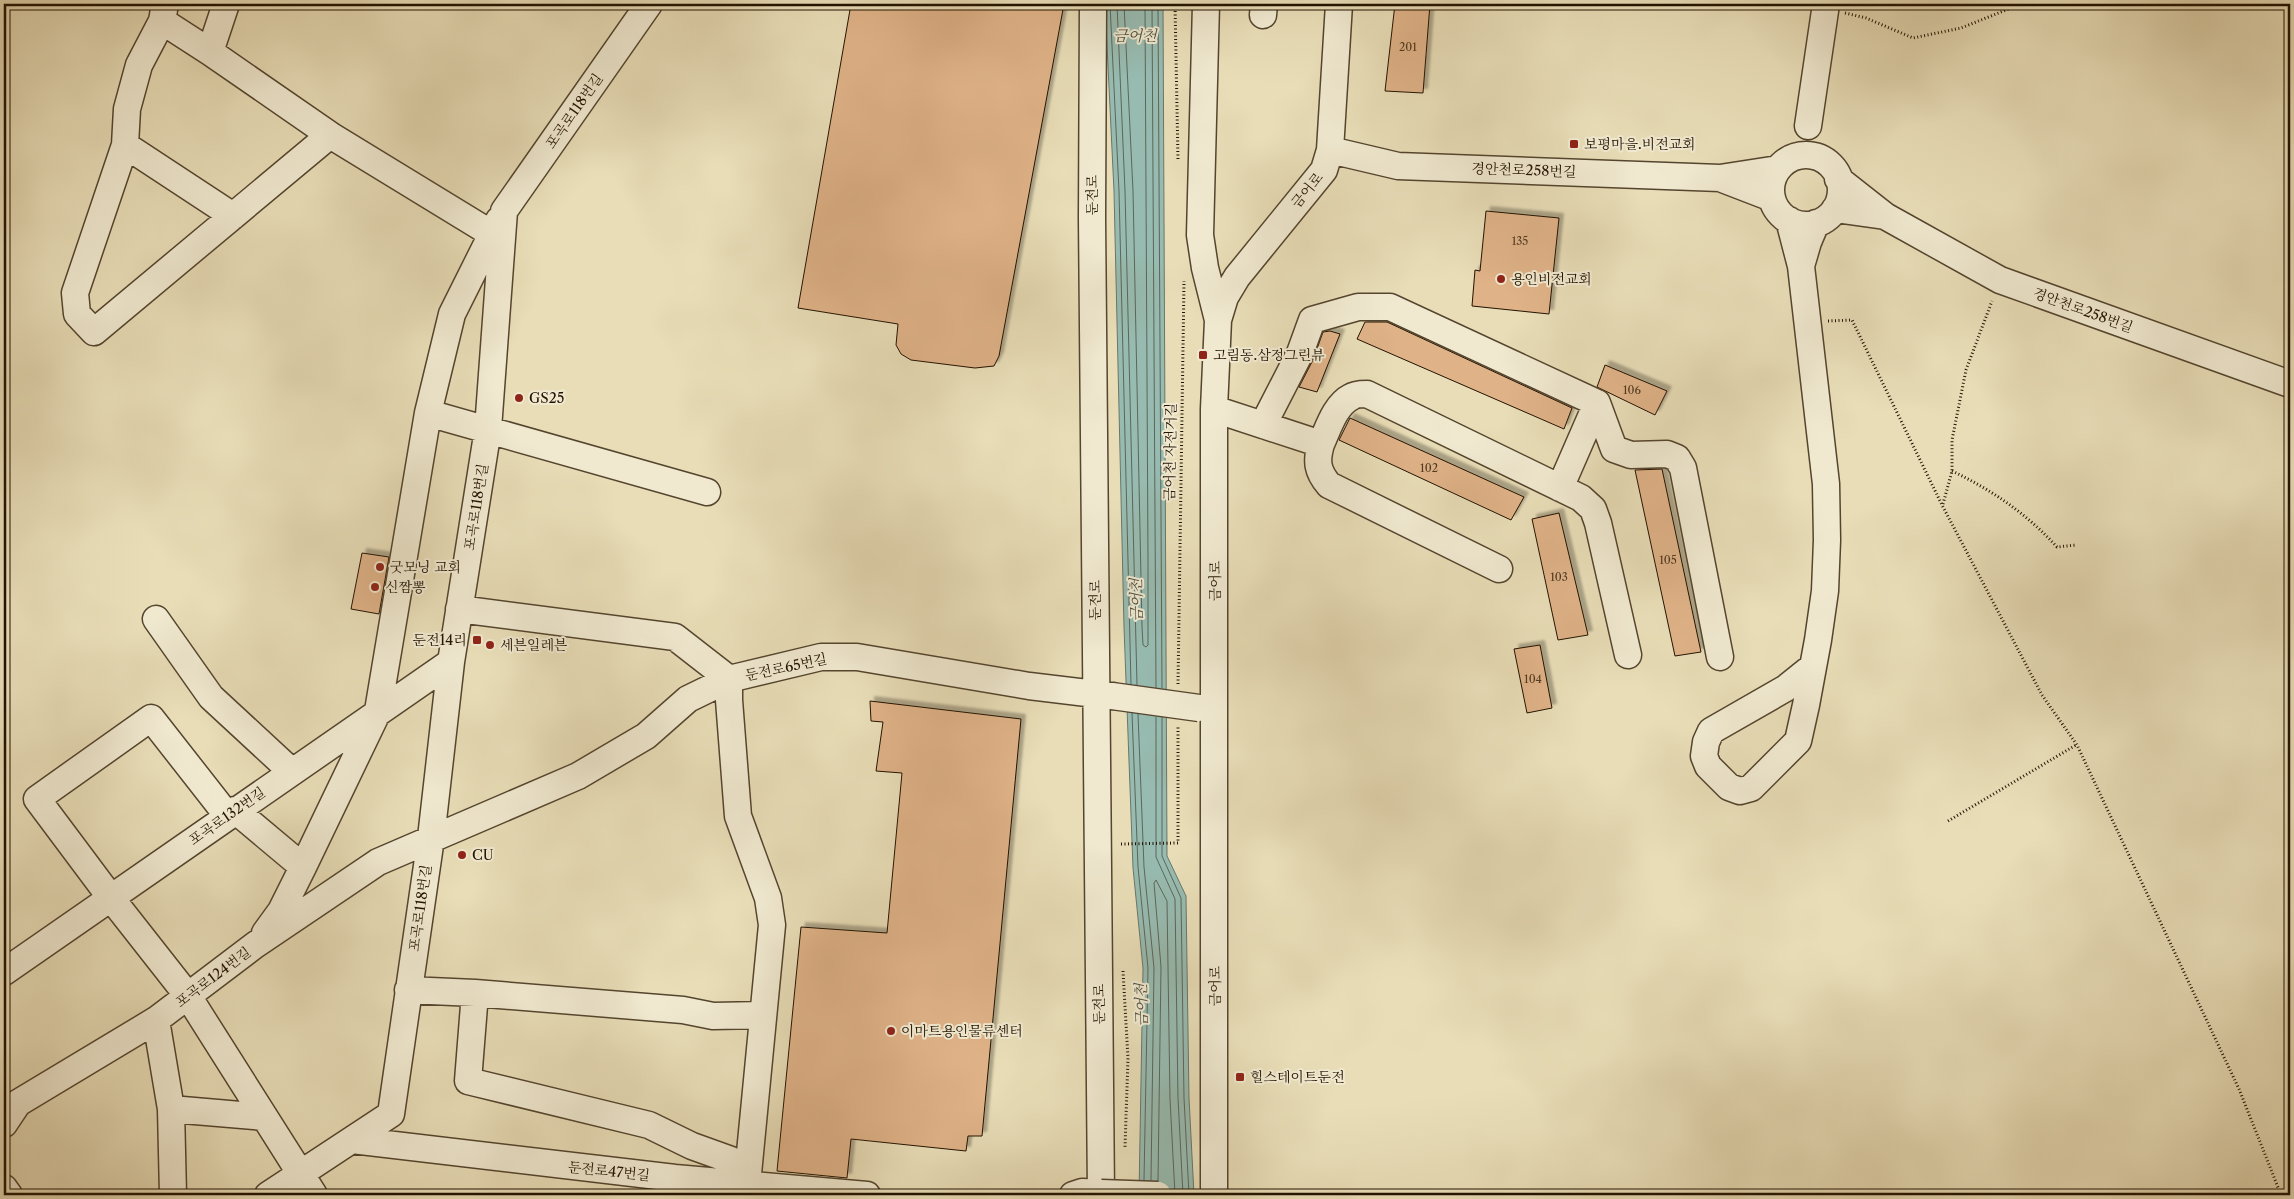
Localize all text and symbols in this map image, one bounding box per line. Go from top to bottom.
water label: 금어천 [1113,26,1158,45]
house number: 201 [1399,40,1417,54]
street label: 포곡로118번길 [541,70,607,152]
place label: 보평마을.비전교회 [1584,135,1696,153]
marker: 보평마을.비전교회 [1568,138,1580,150]
street label: 경안천로258번길 [1471,159,1577,181]
street label: 금어로 [1287,168,1327,211]
street label: 둔전로 [1083,174,1101,215]
house number: 135 [1512,234,1528,248]
place label: 용인비전교회 [1511,270,1592,288]
marker: 용인비전교회 [1495,273,1507,285]
street label: 경안천로258번길 [2031,284,2135,336]
place label: 고림동.삼정그린뷰 [1213,346,1325,364]
marker: 고림동.삼정그린뷰 [1197,349,1209,361]
house number: 106 [1623,383,1642,397]
place label: GS25 [529,389,564,407]
marker: GS25 [513,392,525,404]
street label: 금어천 자전거길 [1160,403,1180,501]
house number: 102 [1420,461,1438,475]
street label: 포곡로118번길 [460,462,492,552]
house number: 105 [1659,553,1677,567]
place label: 굿모닝 교회 [390,558,461,576]
street label: 금어로 [1206,560,1224,601]
marker: 굿모닝 교회 [374,561,386,573]
house number: 103 [1550,570,1568,584]
water label: 금어천 [1126,577,1146,622]
place label: 신짬뽕 [385,578,426,596]
street label: 둔전로 [1086,579,1104,620]
marker: 신짬뽕 [369,581,381,593]
place label: 둔전14리 [412,631,467,649]
marker: 둔전14리 [471,634,483,646]
place label: 세븐일레븐 [500,636,568,654]
marker: 세븐일레븐 [484,639,496,651]
street label: 둔전로65번길 [743,650,829,684]
house number: 104 [1524,672,1542,686]
street label: 포곡로132번길 [185,783,269,849]
place label: CU [472,846,494,864]
marker: CU [456,849,468,861]
street label: 포곡로118번길 [405,863,435,953]
street label: 포곡로124번길 [172,943,254,1011]
street label: 금어로 [1206,965,1224,1006]
water label: 금어천 [1131,982,1151,1027]
street label: 둔전로 [1090,983,1108,1024]
place label: 이마트용인물류센터 [901,1022,1023,1040]
marker: 이마트용인물류센터 [885,1025,897,1037]
place label: 힐스테이트둔전 [1250,1068,1345,1086]
marker: 힐스테이트둔전 [1234,1071,1246,1083]
street label: 둔전로47번길 [567,1158,651,1184]

